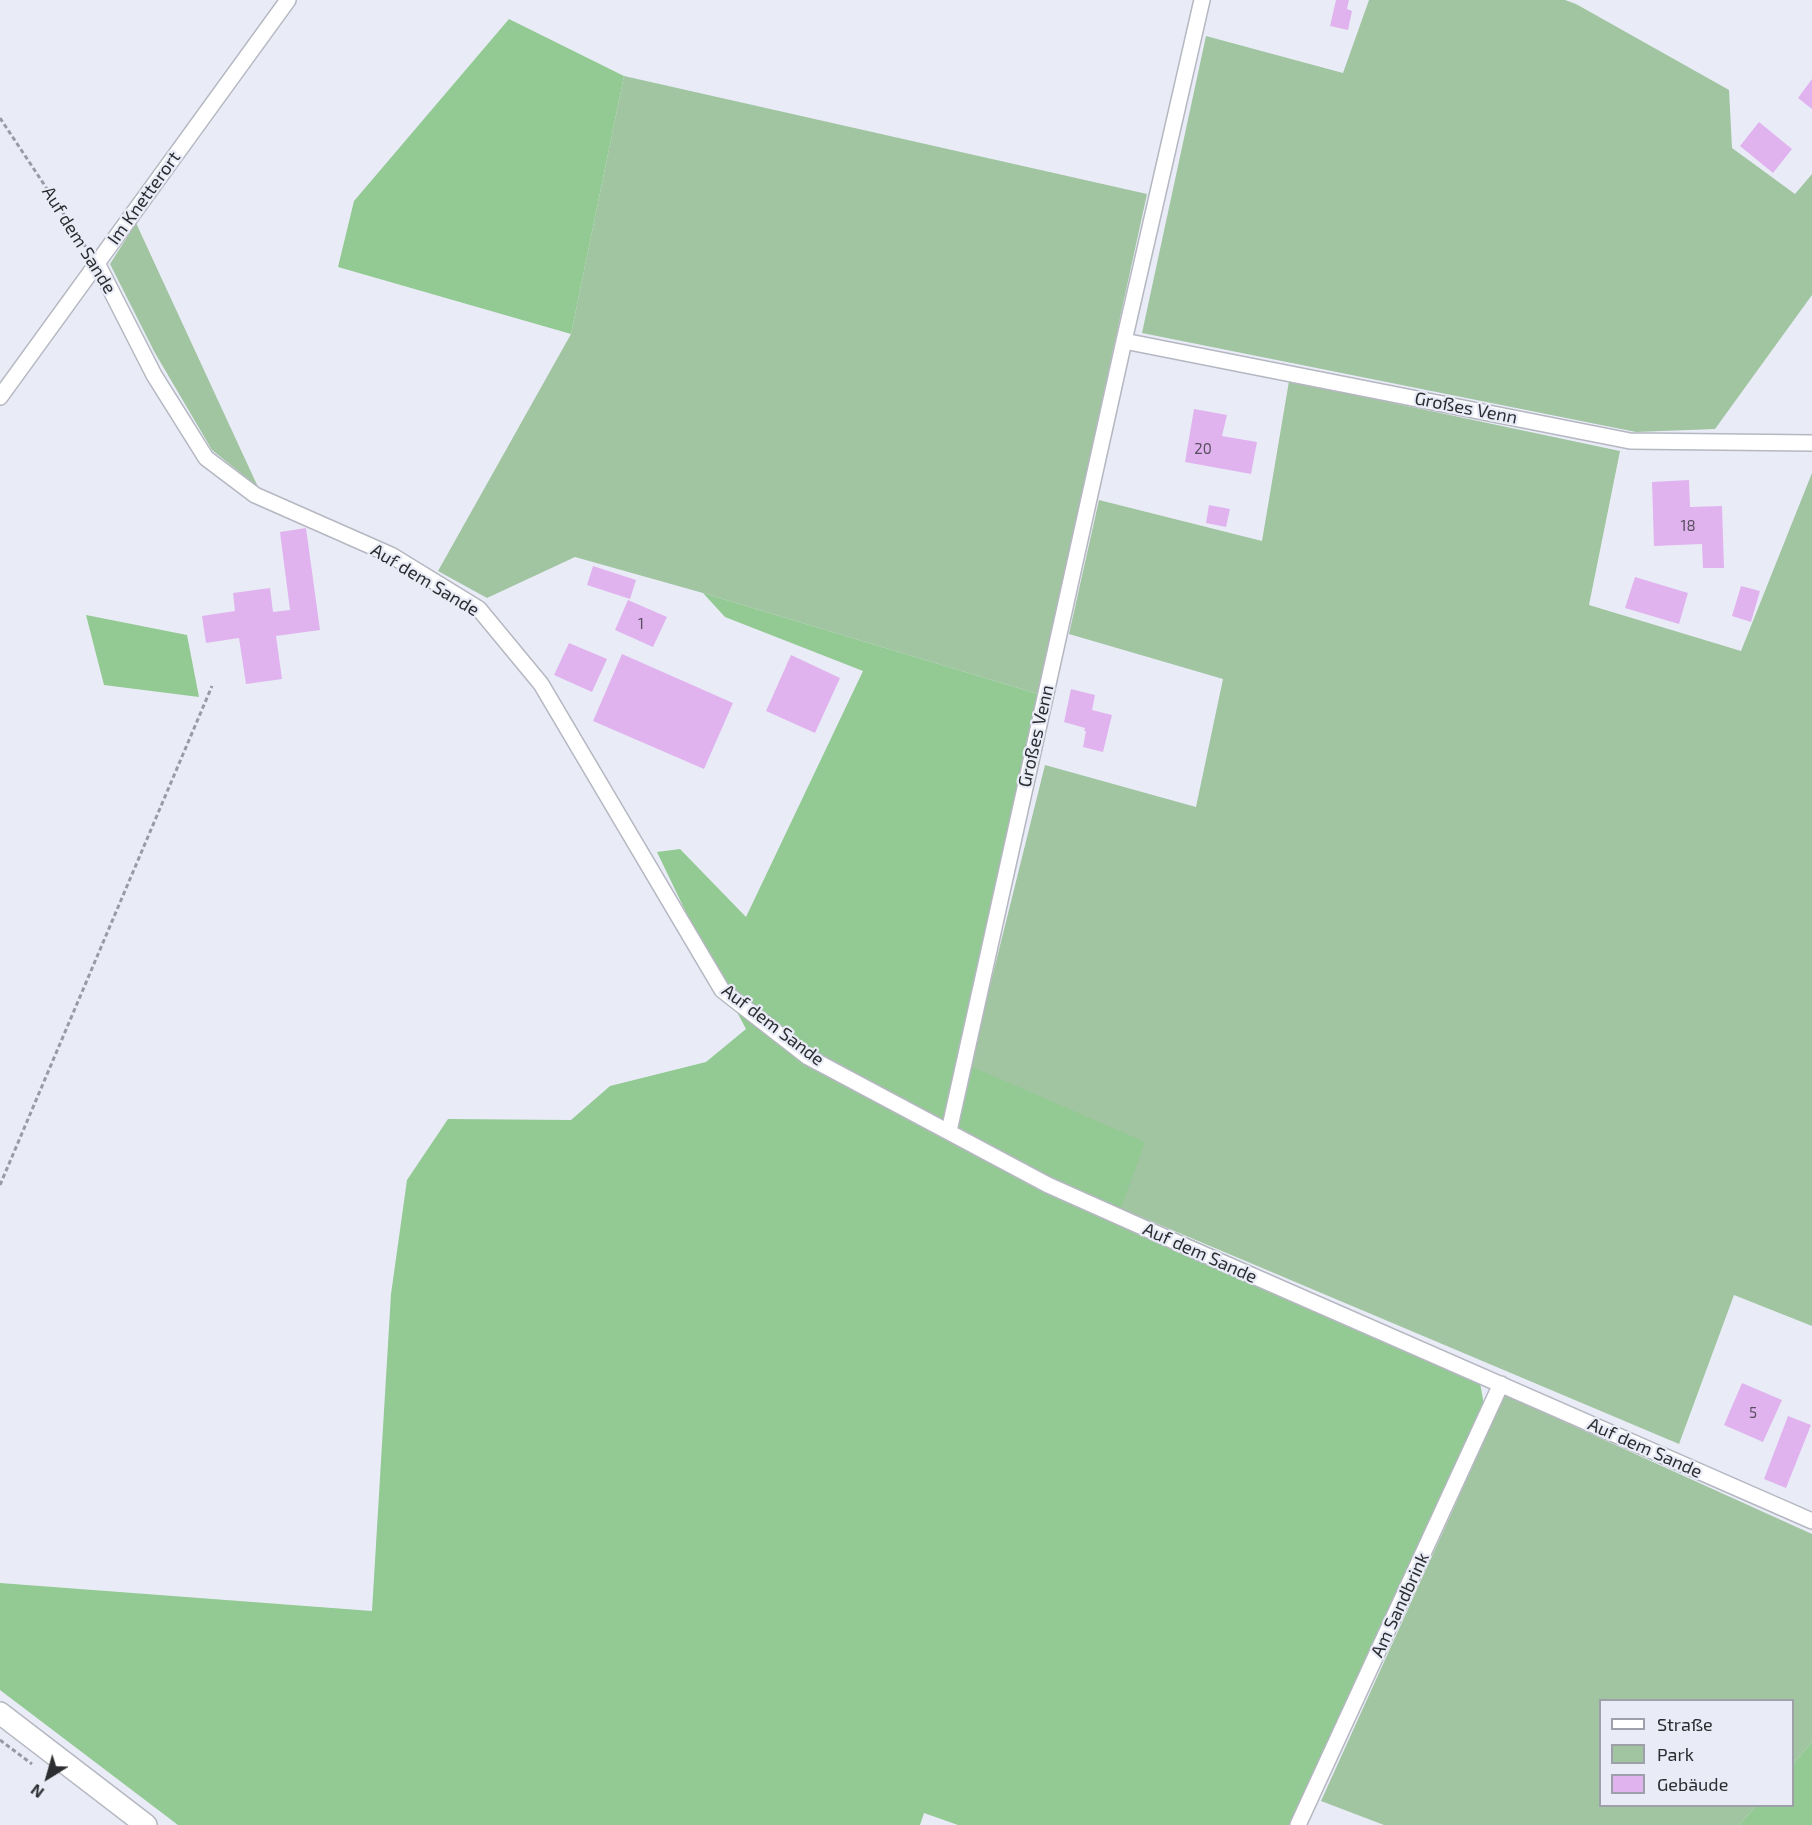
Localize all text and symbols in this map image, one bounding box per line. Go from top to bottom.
street label: Im Knetterort [103,147,185,249]
street label: Auf dem Sande [37,182,121,298]
street label: Großes Venn [1413,387,1519,429]
house number: 20 [1194,440,1212,458]
house number: 18 [1680,517,1696,535]
street label: Auf dem Sande [367,539,483,621]
house number: 1 [638,615,644,633]
street label: Großes Venn [1014,683,1058,789]
street label: Auf dem Sande [718,980,828,1070]
street label: Auf dem Sande [1140,1218,1260,1288]
house number: 5 [1749,1404,1757,1422]
street label: Auf dem Sande [1585,1413,1705,1483]
street label: Am Sandbrink [1366,1549,1434,1661]
legend [1599,1699,1794,1807]
text: Straße [1657,1713,1713,1735]
text: Park [1657,1743,1694,1765]
north arrow [18,1747,78,1807]
text: Gebäude [1657,1773,1728,1795]
text: N [27,1781,47,1803]

